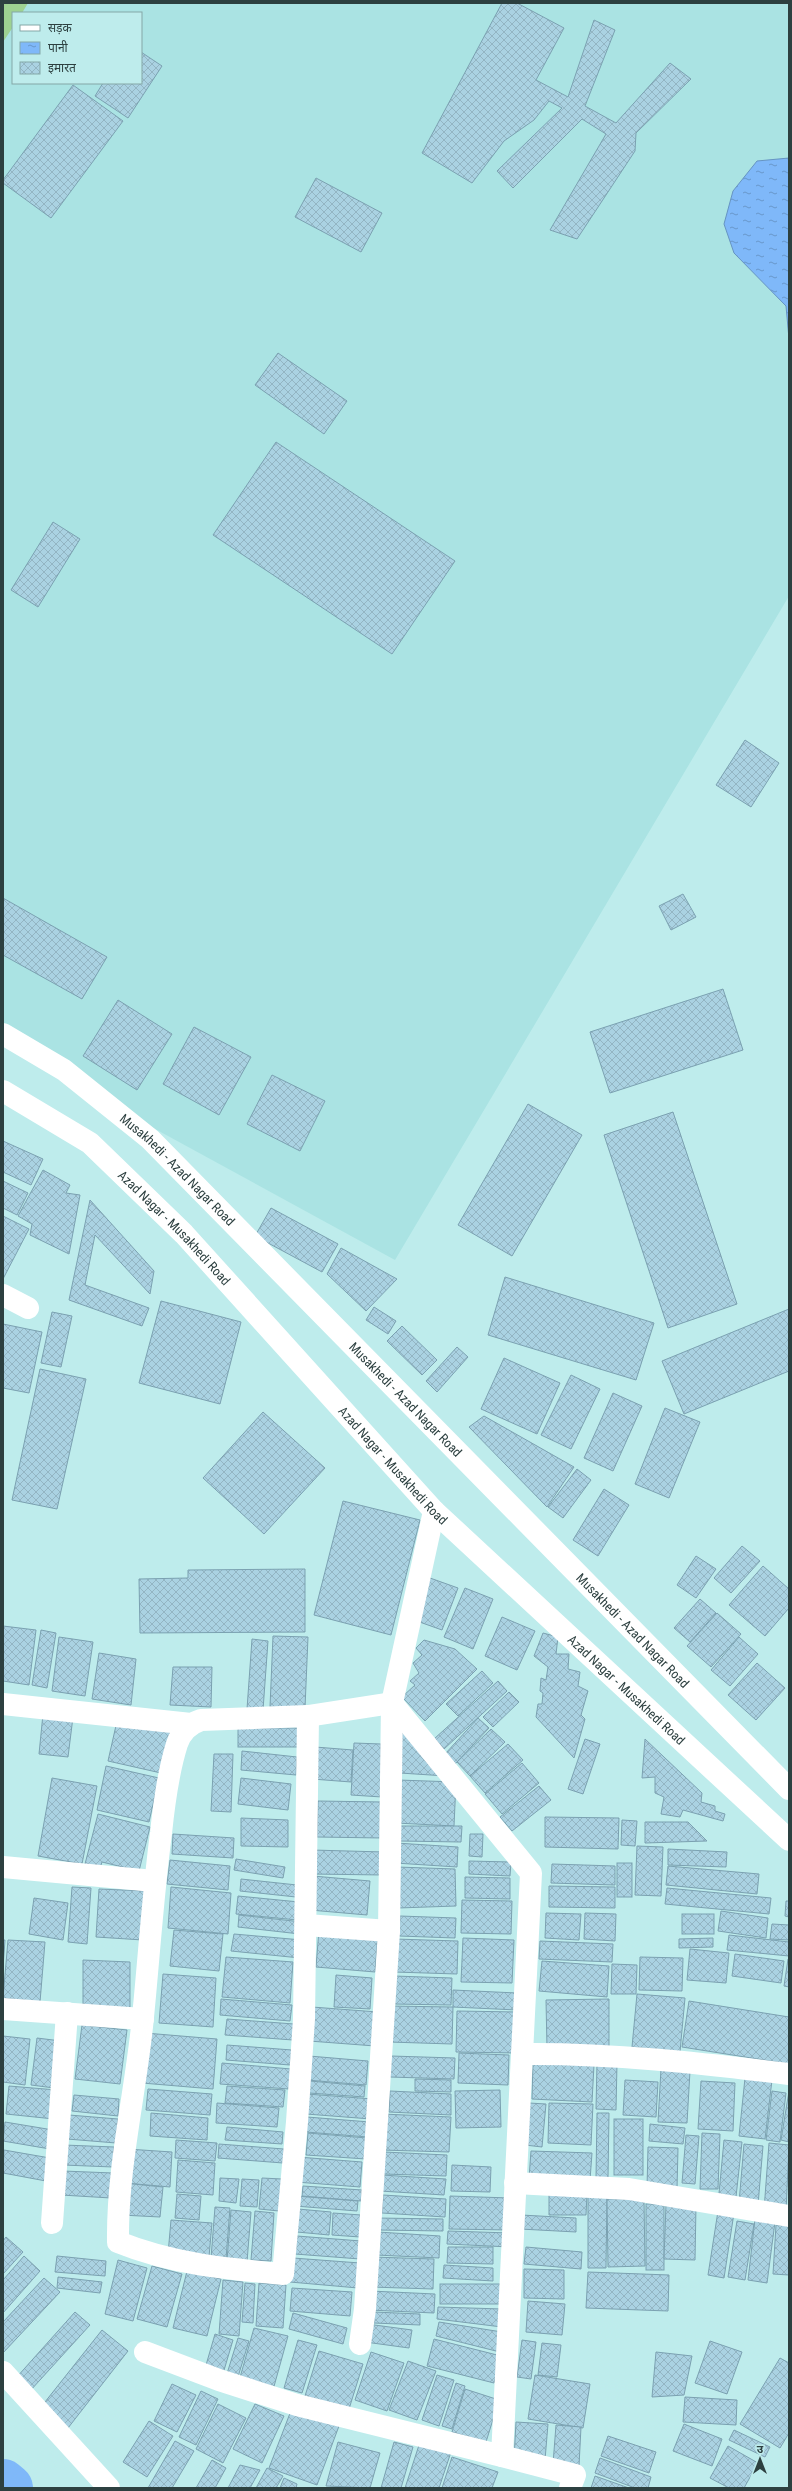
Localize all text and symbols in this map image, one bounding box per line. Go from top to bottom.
legend [12,12,142,84]
text: सड़क [48,21,73,35]
text: पानी [48,40,69,55]
text: इमारत [48,61,77,75]
street label: Musakhedi - Azad Nagar Road [117,1111,238,1229]
street label: Azad Nagar - Musakhedi Road [115,1168,233,1288]
street label: Musakhedi - Azad Nagar Road [346,1339,465,1460]
street label: Azad Nagar - Musakhedi Road [335,1404,450,1528]
street label: Musakhedi - Azad Nagar Road [573,1570,692,1691]
street label: Azad Nagar - Musakhedi Road [565,1632,688,1748]
north arrow [740,2439,780,2479]
text: उ [757,2443,764,2456]

